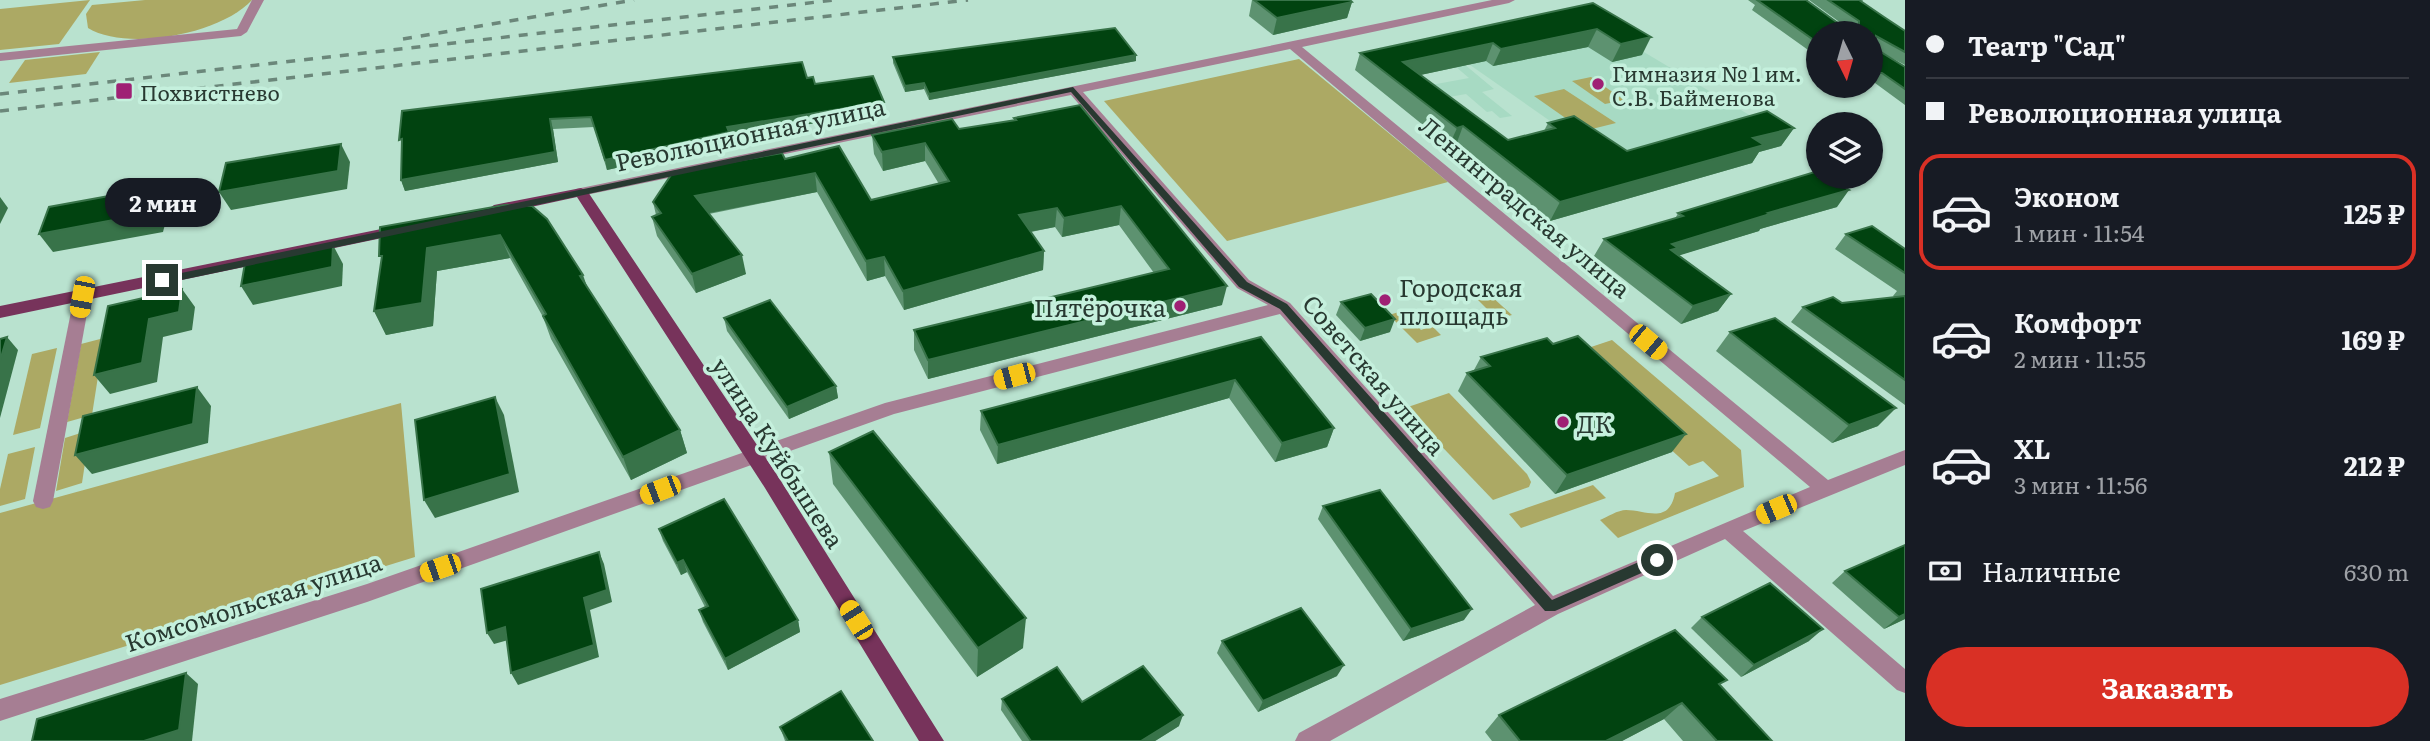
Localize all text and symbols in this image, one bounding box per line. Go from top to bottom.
north arrow [1806,21,1883,98]
map controls [1806,21,1883,189]
text: Театр "Сад" [1968,25,2126,64]
place label: Гимназия № 1 им. С.В. Байменова [1612,57,1802,112]
place label: Похвистнево [140,76,280,107]
marker: Гимназия № 1 им. С.В. Байменова [1590,76,1606,92]
marker: Похвистнево [114,81,134,101]
street label: Революционная улица [612,87,888,179]
text: Революционная улица [1968,92,2282,131]
street label: Ленинградская улица [1413,107,1639,305]
button: layers [1806,112,1883,189]
text: Эконом [2014,176,2119,215]
callout: 2 мин [104,178,220,228]
icon: car [1930,181,1993,244]
text: 2 мин [129,185,197,219]
text: 125 ₽ [2344,193,2405,232]
text: 1 мин · 11:54 [2014,215,2145,249]
route end [146,264,178,296]
place label: Городская площадь [1399,269,1523,332]
car [68,274,97,320]
street label: Советская улица [1295,286,1455,462]
place label: Пятёрочка [1034,289,1166,324]
marker: Городская площадь [1377,292,1393,308]
marker: Пятёрочка [1172,298,1188,314]
text: Комфорт [2014,302,2141,341]
icon: car [1930,307,1993,370]
text: 169 ₽ [2342,319,2405,358]
car [1626,320,1671,364]
text: 2 мин · 11:55 [2014,341,2146,375]
street label: улица Куйбышева [704,350,854,554]
car [991,360,1038,392]
place label: ДК [1577,405,1612,440]
marker: ДК [1555,414,1571,430]
text: XL [2014,428,2051,467]
icon: car [1930,433,1993,496]
text: 212 ₽ [2344,445,2405,484]
text: 3 мин · 11:56 [2014,467,2147,501]
car [637,473,684,507]
car [1753,491,1800,527]
street label: Комсомольская улица [120,543,386,659]
route start [1641,544,1673,576]
car [417,551,464,585]
text: Наличные [1982,551,2121,590]
icon: cash [1926,552,1964,590]
text: 630 m [2344,554,2409,588]
car [836,597,877,643]
button: Заказать [1926,647,2409,727]

